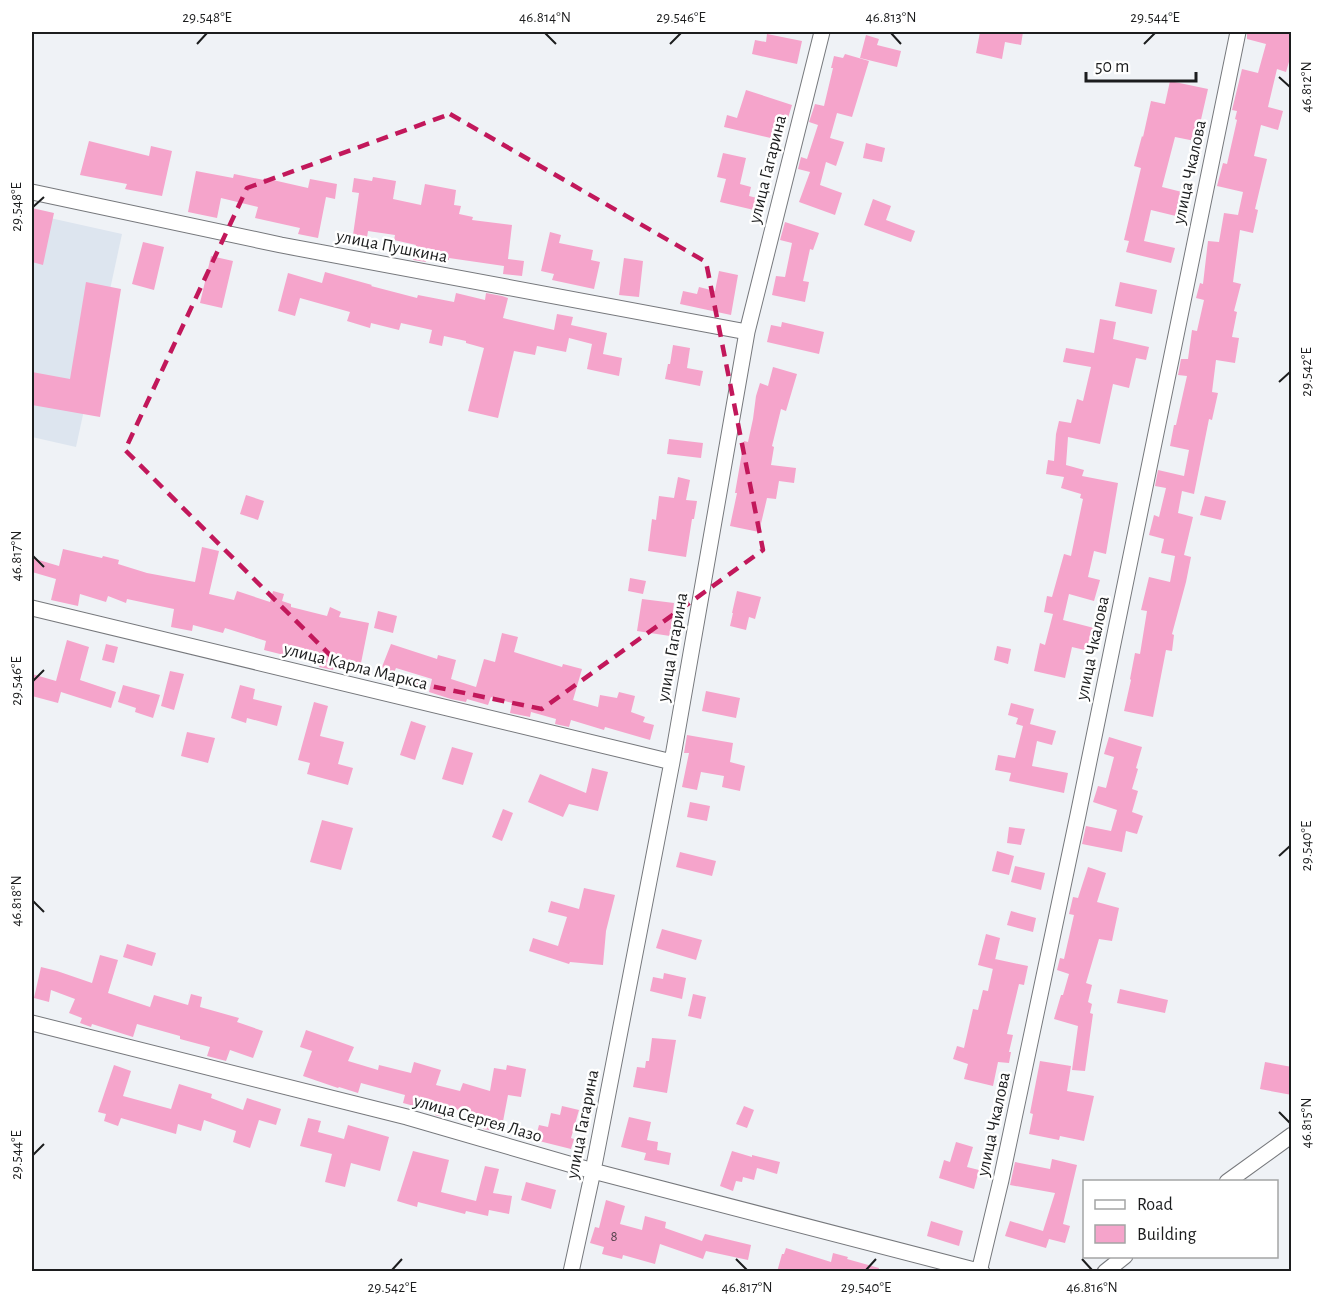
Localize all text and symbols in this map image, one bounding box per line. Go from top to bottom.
text: 29.548°E [182,10,232,25]
text: 46.814°N [519,10,571,25]
text: 29.546°E [656,10,706,25]
text: 46.813°N [866,10,916,25]
text: 29.544°E [1130,10,1180,25]
scale bar [1086,45,1196,83]
text: 50 m [1095,58,1129,76]
text: 46.812°N [1299,61,1314,113]
street label: улица Гагарина [746,113,790,226]
street label: улица Чкалова [1170,119,1210,227]
text: 29.548°E [9,182,24,232]
street label: улица Пушкина [334,227,449,267]
text: 29.542°E [1299,347,1314,397]
text: 46.817°N [9,531,24,581]
street label: улица Гагарина [654,591,691,704]
street label: улица Чкалова [1073,595,1113,703]
street label: улица Карла Маркса [281,640,430,694]
text: 29.546°E [9,656,24,706]
text: 29.540°E [1299,821,1314,871]
text: 46.818°N [9,875,24,927]
street label: улица Гагарина [563,1068,602,1181]
street label: улица Чкалова [974,1071,1014,1179]
street label: улица Сергея Лазо [411,1092,544,1146]
text: 46.815°N [1299,1098,1314,1148]
text: 29.544°E [9,1130,24,1180]
legend [1083,1180,1278,1258]
text: Road [1137,1196,1173,1214]
text: Building [1137,1226,1197,1244]
house number: 8 [610,1229,618,1244]
text: 29.542°E [367,1280,417,1295]
text: 46.817°N [722,1280,772,1295]
text: 29.540°E [841,1280,891,1295]
text: 46.816°N [1066,1280,1118,1295]

